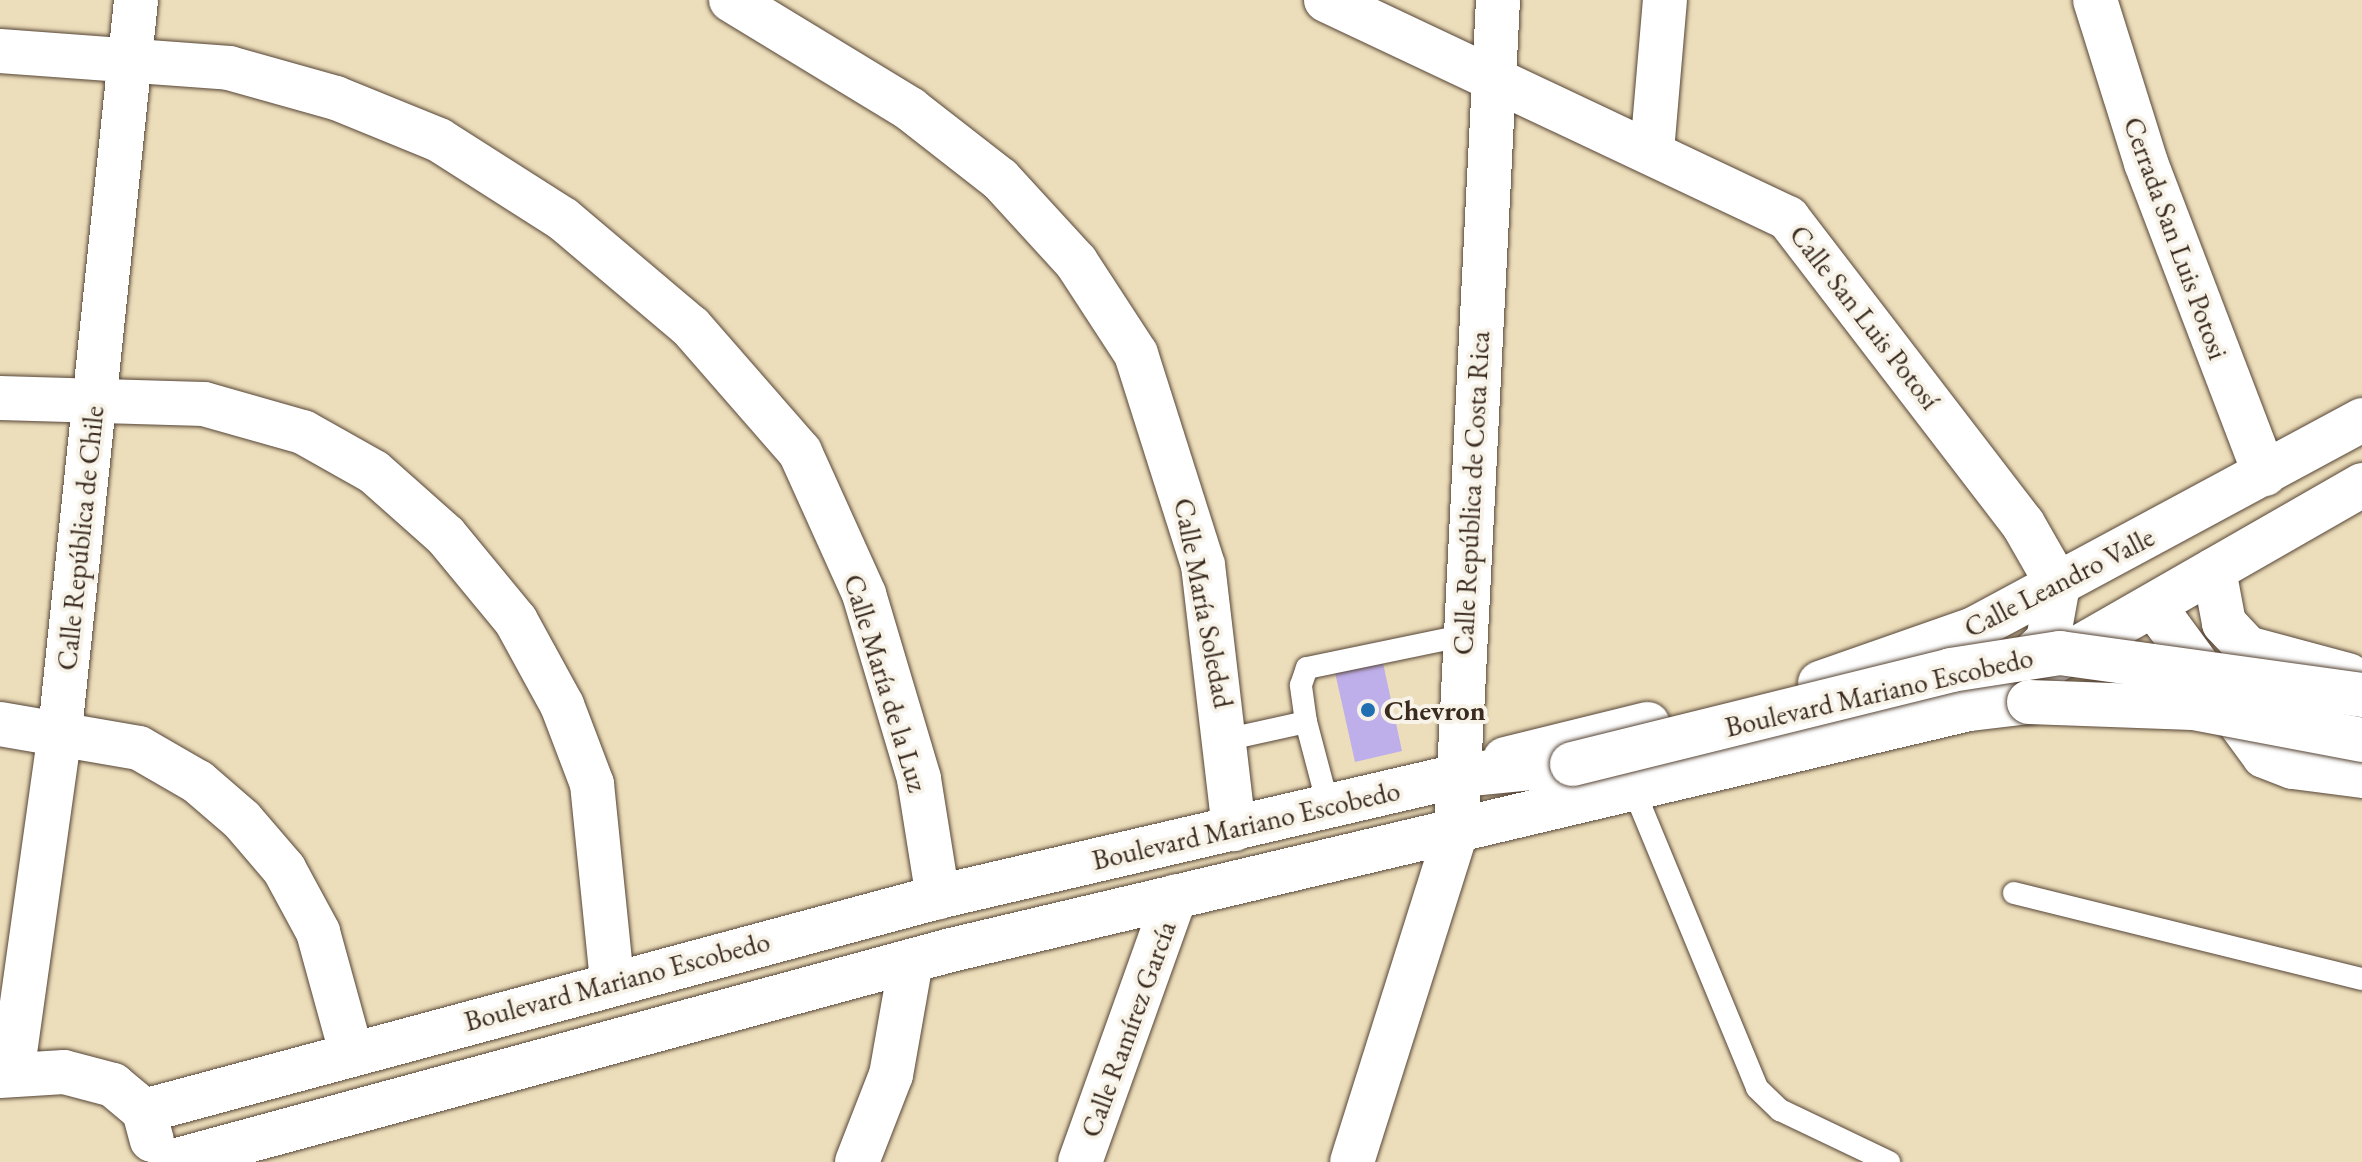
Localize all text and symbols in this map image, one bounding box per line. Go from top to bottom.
street label: Cerrada San Luis Potosi [2117,112,2235,364]
street label: Calle San Luis Potosí [1783,218,1947,416]
street label: Calle República de Costa Rica [1446,330,1496,656]
street label: Calle República de Chile [49,404,111,672]
street label: Calle María Soledad [1167,495,1241,711]
street label: Calle Leandro Valle [1958,520,2160,644]
street label: Calle María de la Luz [837,570,935,796]
street label: Boulevard Mariano Escobedo [1722,640,2036,744]
place label: Chevron [1384,693,1486,727]
marker: Chevron [1359,701,1377,719]
street label: Boulevard Mariano Escobedo [1089,773,1403,877]
street label: Calle Ramírez García [1073,916,1183,1142]
street label: Boulevard Mariano Escobedo [461,924,773,1038]

